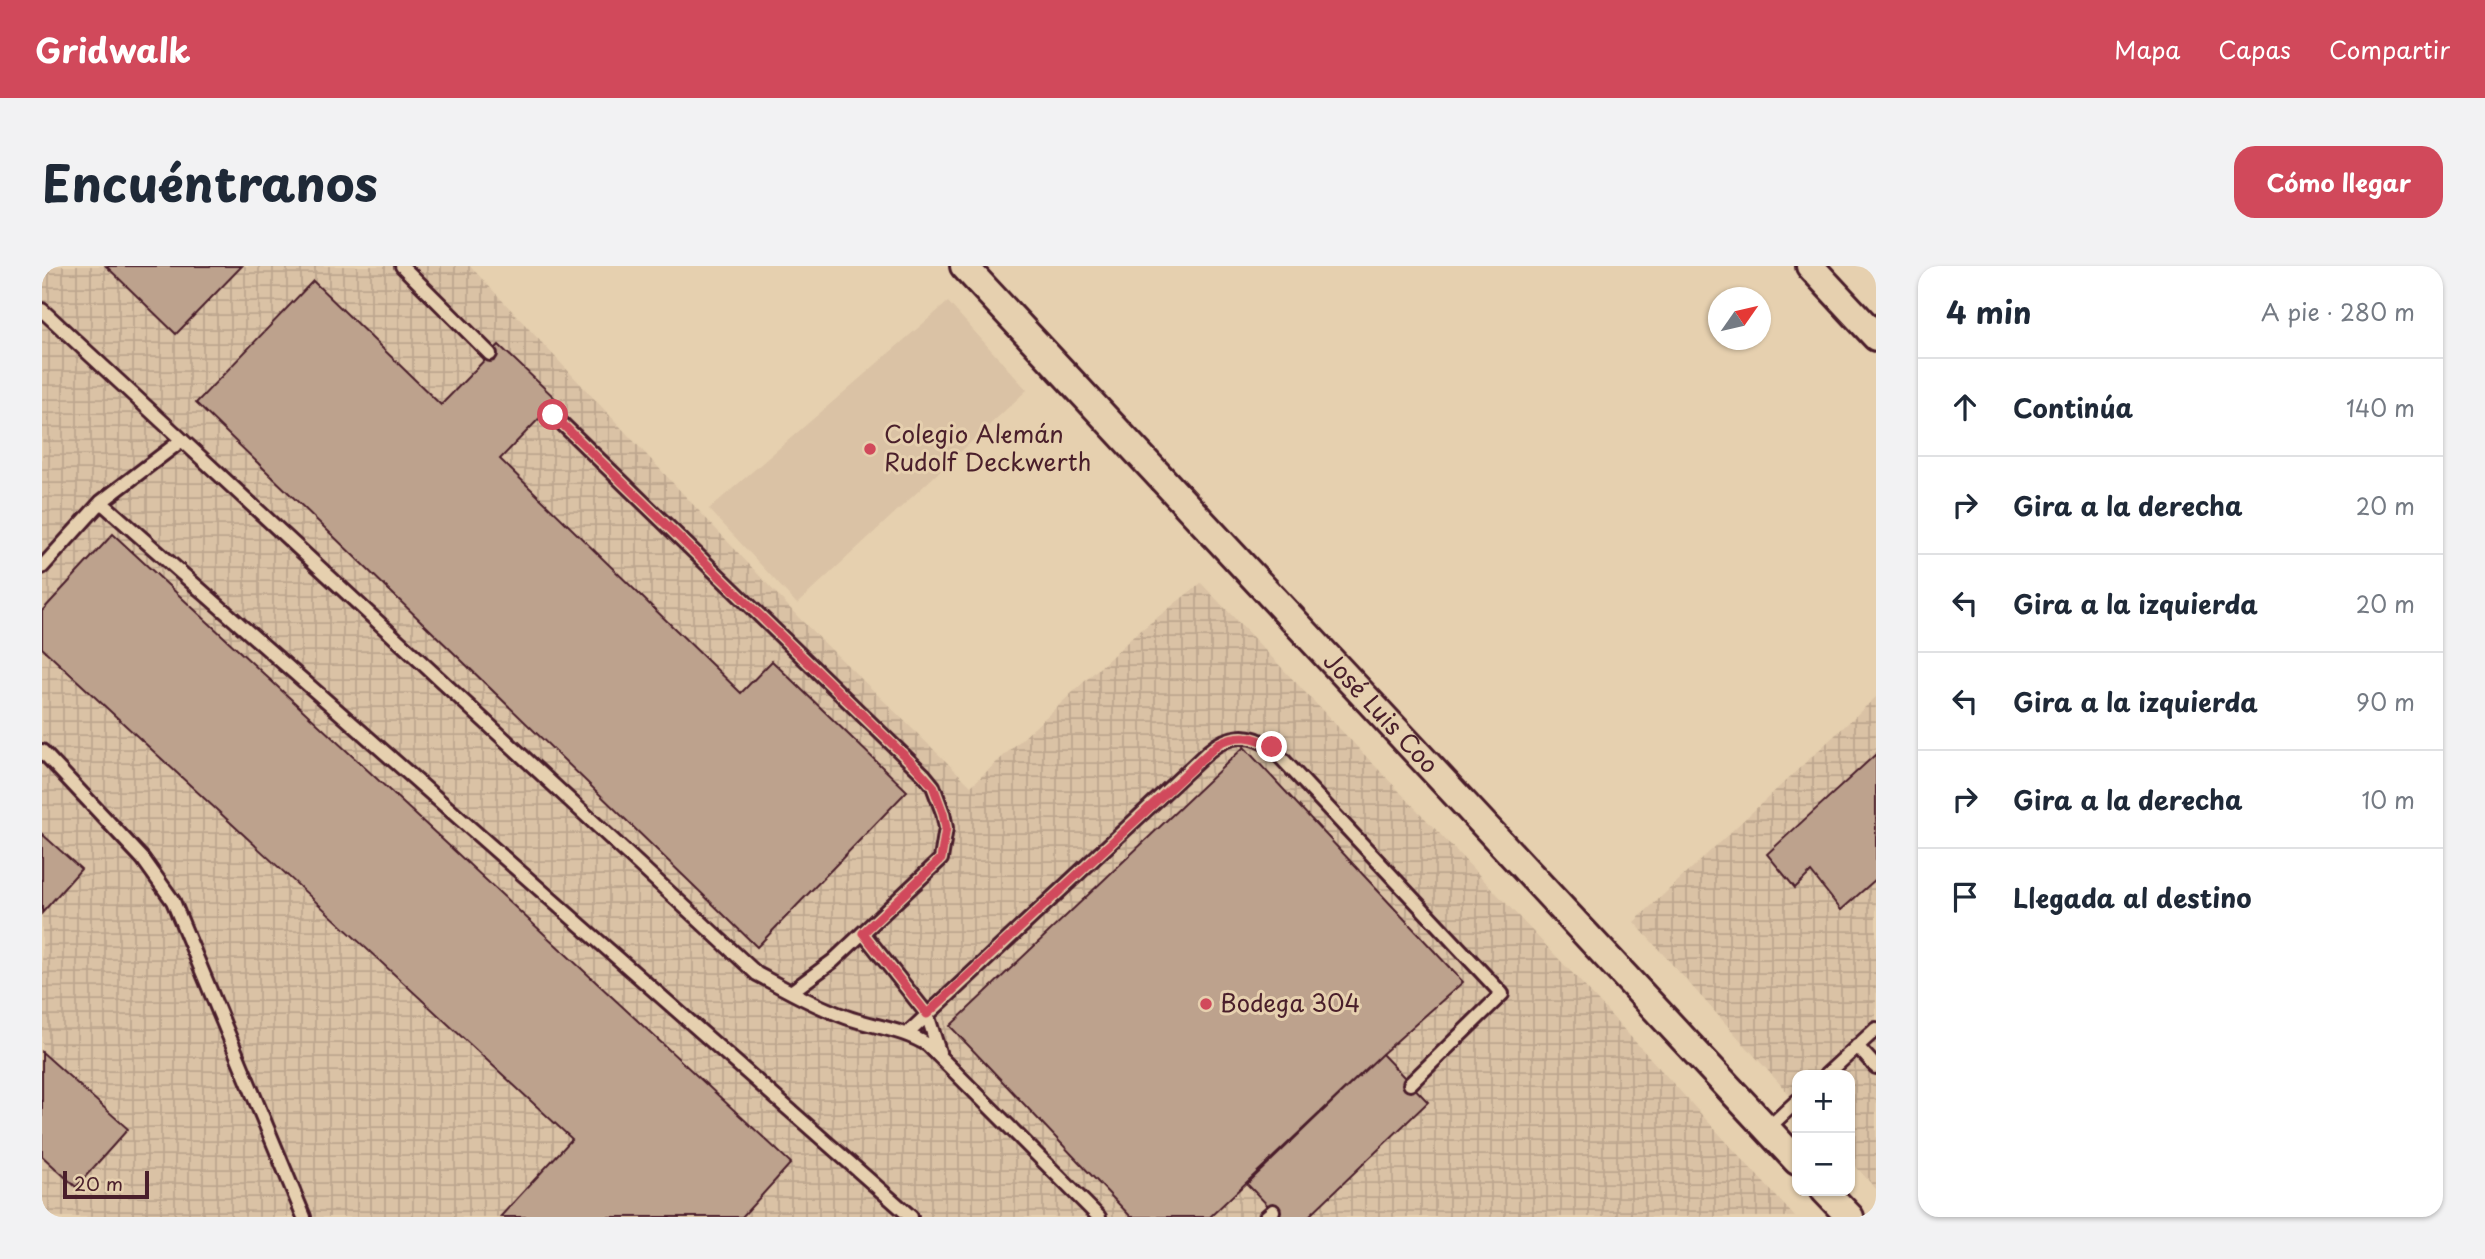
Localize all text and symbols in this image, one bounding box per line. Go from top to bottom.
text: Gridwalk [35,24,191,74]
text: Mapa [2114,31,2180,67]
text: Capas [2218,31,2291,67]
text: Compartir [2329,31,2450,67]
text: Encuéntranos [42,145,378,219]
button: Cómo llegar [2234,146,2443,218]
north arrow [1708,287,1771,350]
text: 4 min [1946,289,2032,334]
text: A pie · 280 m [2261,294,2415,329]
icon: ahead [1946,388,1984,426]
text: Continúa [2013,388,2133,427]
text: 140 m [2346,390,2415,425]
route start [537,399,568,430]
place label: Colegio Alemán Rudolf Deckwerth [884,415,1092,479]
marker: Colegio Alemán Rudolf Deckwerth [862,441,878,457]
icon: right [1946,486,1984,524]
text: Gira a la derecha [2013,486,2243,525]
text: 20 m [2356,488,2415,523]
icon: left [1946,584,1984,622]
text: Gira a la izquierda [2013,584,2258,623]
text: 20 m [2356,586,2415,621]
street label: José Luis Coo [1316,643,1448,781]
icon: left [1946,682,1984,720]
text: Gira a la izquierda [2013,682,2258,721]
text: 90 m [2356,684,2415,719]
route end [1256,731,1287,762]
icon: right [1946,780,1984,818]
text: Gira a la derecha [2013,780,2243,819]
text: 10 m [2361,782,2415,817]
icon: arrive [1946,878,1984,916]
text: Llegada al destino [2013,878,2252,917]
place label: Bodega 304 [1220,984,1360,1020]
marker: Bodega 304 [1198,996,1214,1012]
map controls [1792,1070,1855,1196]
button: + [1792,1070,1855,1133]
button: − [1792,1133,1855,1196]
scale bar [63,1168,149,1200]
text: 20 m [74,1169,123,1197]

